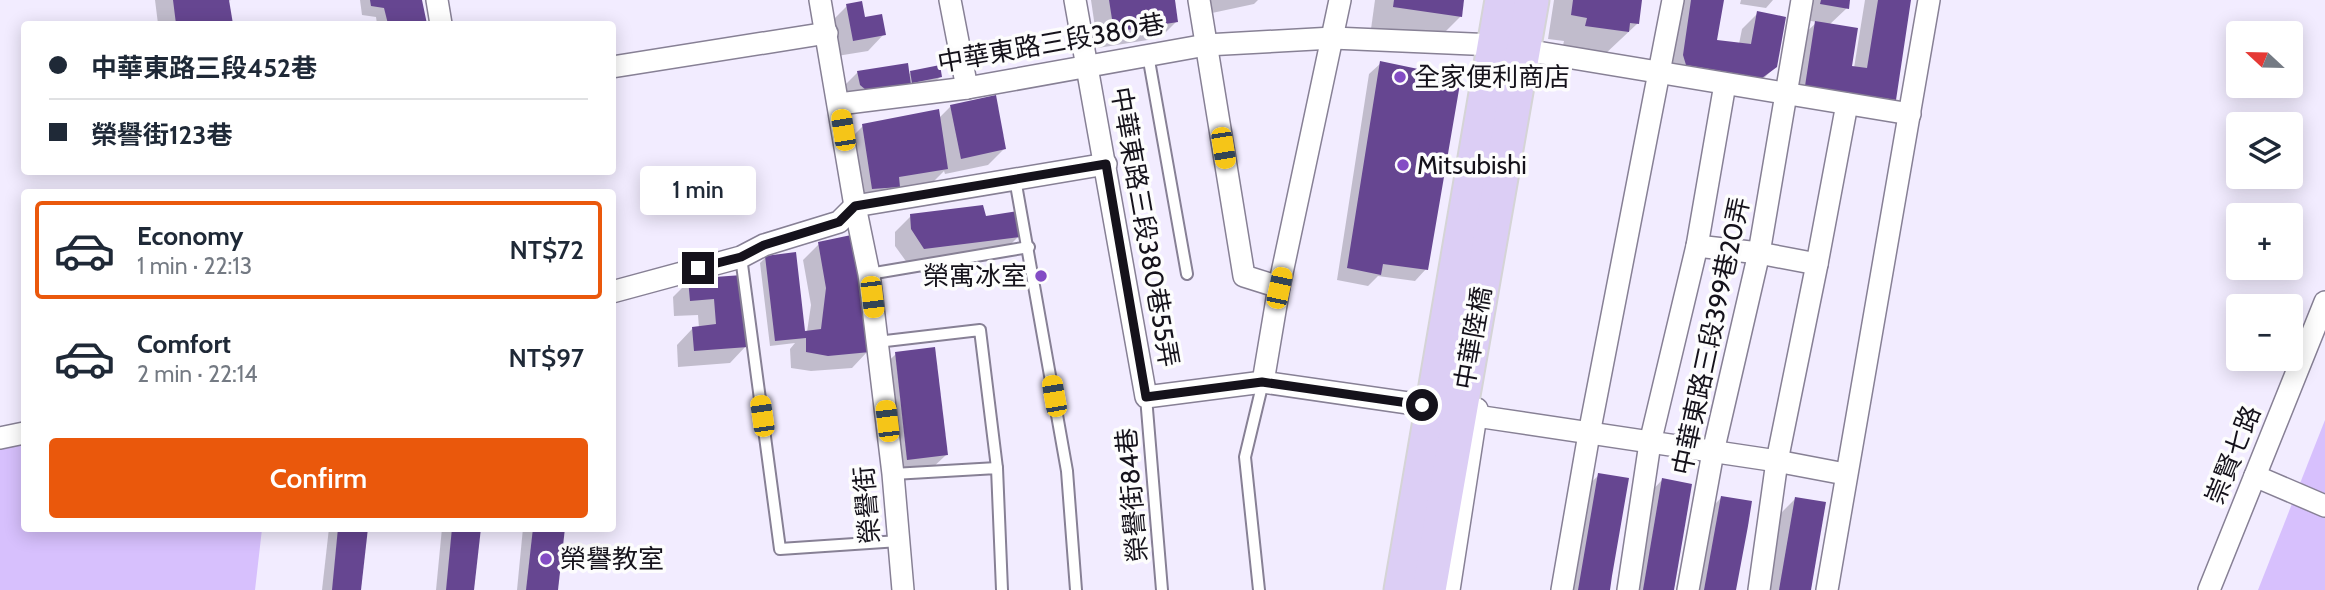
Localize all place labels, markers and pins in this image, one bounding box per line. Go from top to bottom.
place label: 全家便利商店 [1414,61,1570,93]
marker: 全家便利商店 [1392,69,1408,85]
place label: Mitsubishi [1417,149,1527,181]
marker: Mitsubishi [1395,157,1411,173]
place label: 榮寓冰室 [923,260,1027,292]
marker: 榮寓冰室 [1033,268,1049,284]
place label: 榮譽教室 [560,543,664,575]
marker: 榮譽教室 [538,551,554,567]

